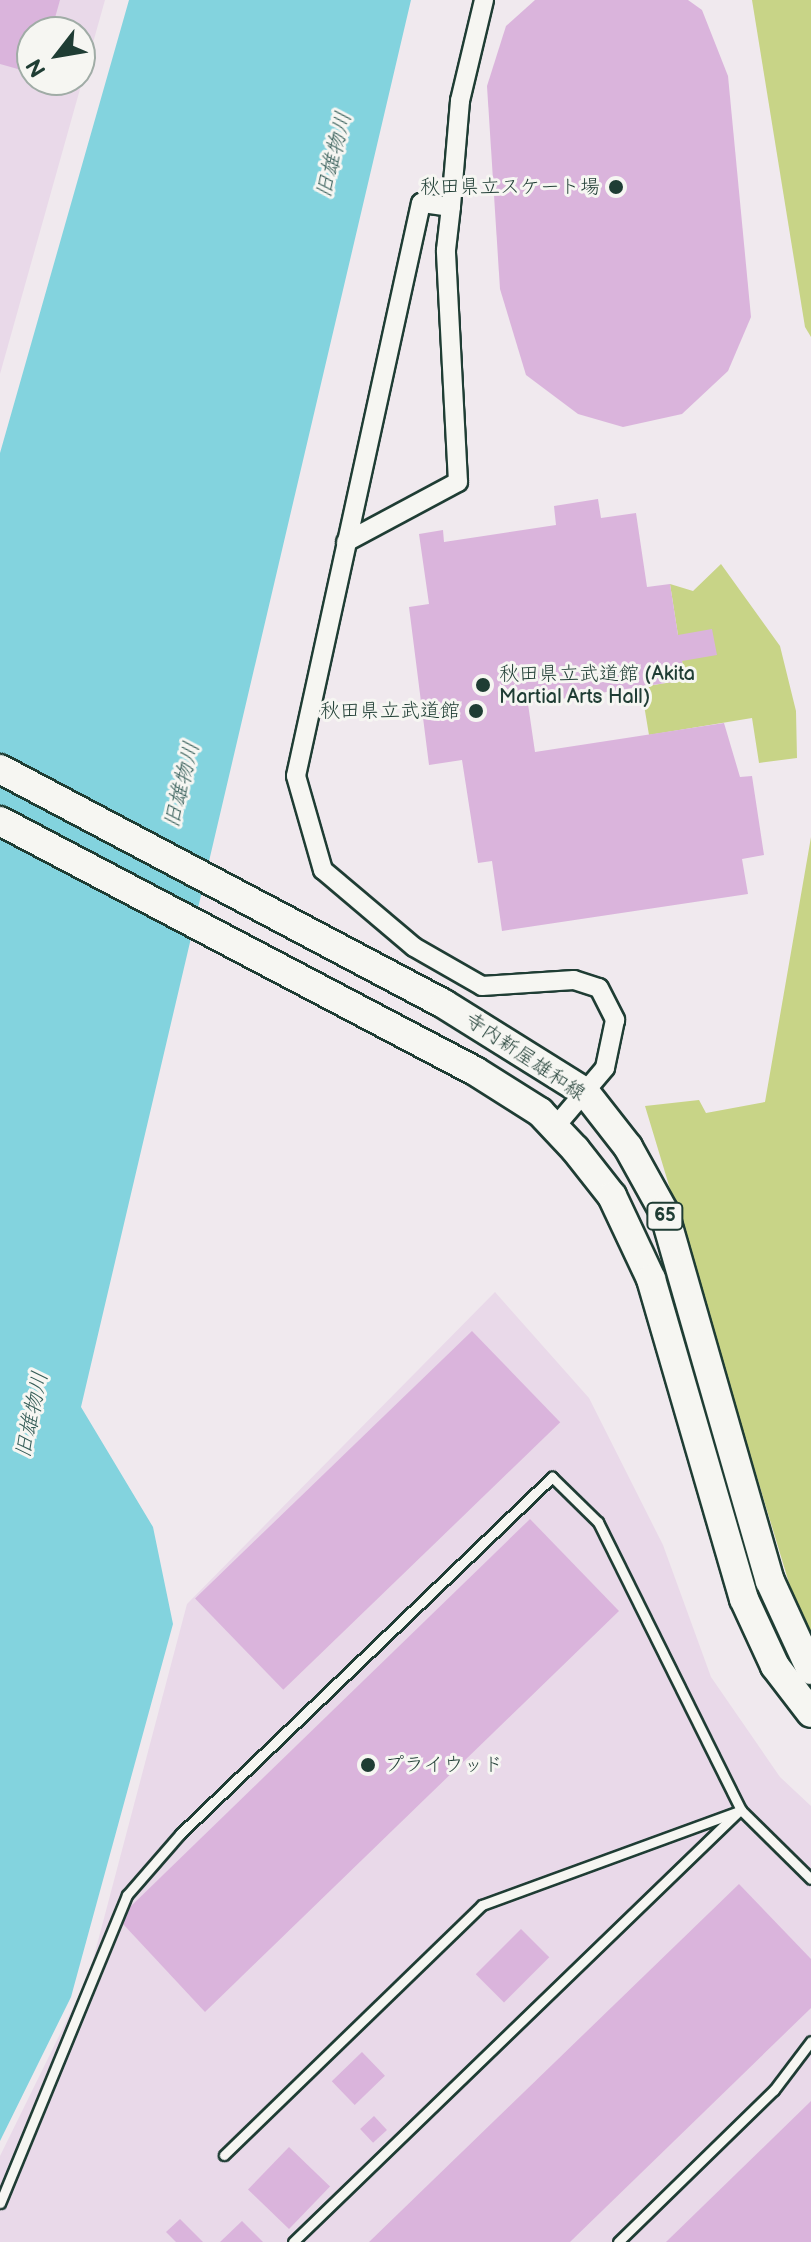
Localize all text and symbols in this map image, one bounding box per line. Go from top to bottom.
north arrow [16,16,96,96]
text: N [21,54,53,82]
water label: 旧雄物川 [311,109,357,201]
place label: 秋田県立スケート場 [420,175,600,199]
marker: 秋田県立スケート場 [607,178,625,196]
place label: 秋田県立武道館 (Akita Martial Arts Hall) [499,662,695,709]
marker: 秋田県立武道館 (Akita Martial Arts Hall) [474,676,492,694]
place label: 秋田県立武道館 [320,699,460,723]
marker: 秋田県立武道館 [467,702,485,720]
water label: 旧雄物川 [159,739,205,831]
street label: 寺内新屋雄和線 [460,1008,590,1106]
road number: 65 [645,1202,685,1230]
water label: 旧雄物川 [10,1369,54,1461]
place label: プライウッド [384,1753,504,1777]
marker: プライウッド [359,1756,377,1774]

